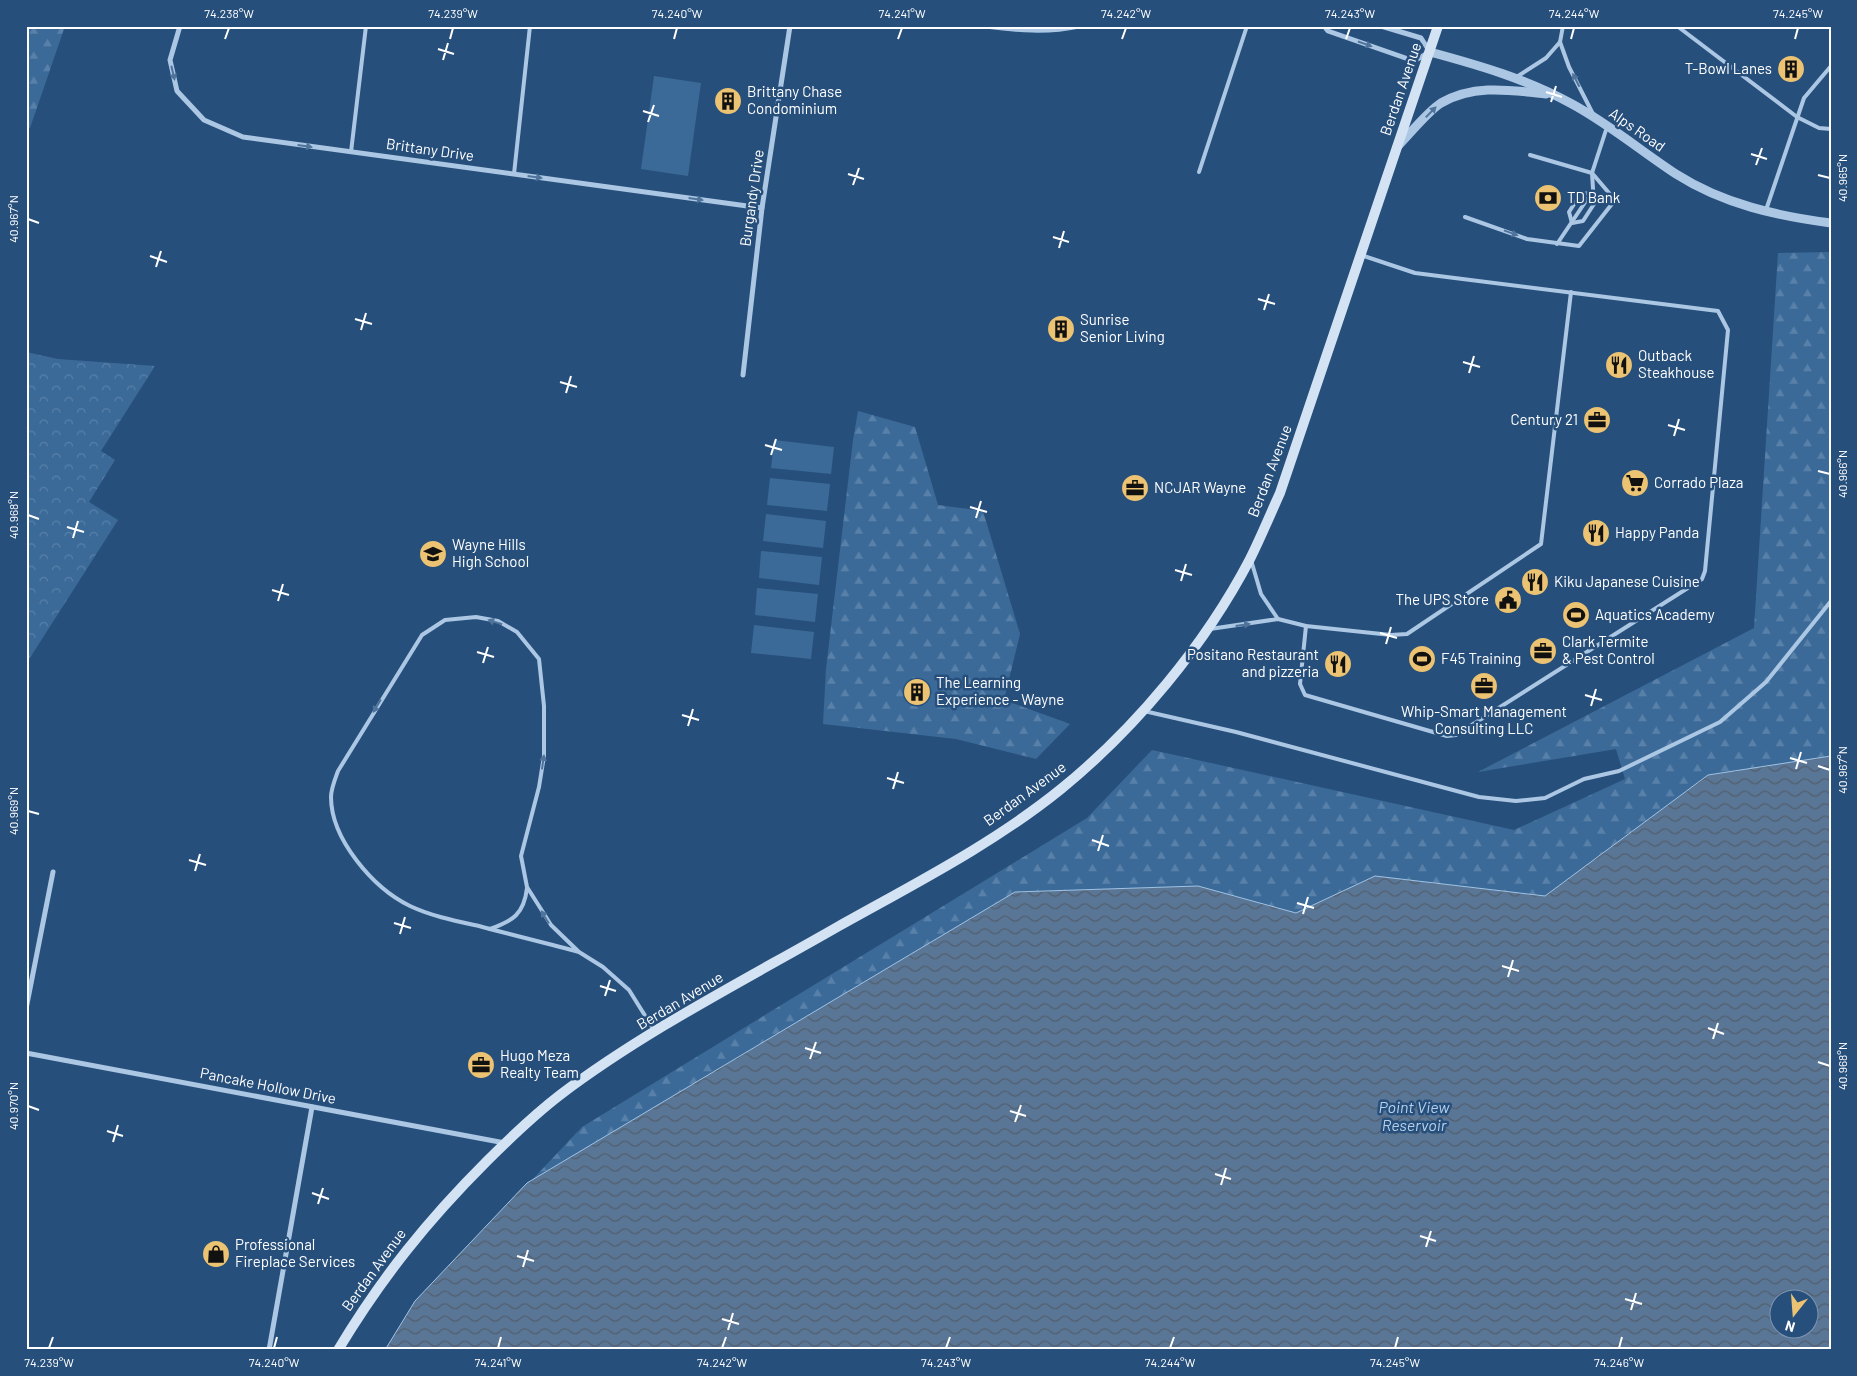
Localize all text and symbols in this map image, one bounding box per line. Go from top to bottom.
text: 74.238°W [204,6,254,20]
text: 74.239°W [428,6,478,20]
text: 74.240°W [652,6,703,20]
text: 74.241°W [879,6,926,20]
text: 74.242°W [1101,6,1152,20]
text: 74.243°W [1325,6,1375,20]
text: 74.244°W [1549,6,1600,20]
text: 74.245°W [1773,6,1823,20]
street label: Berdan Avenue [1376,40,1424,138]
one-way arrow [1357,41,1372,48]
building icon: T-Bowl Lanes [1776,54,1806,84]
place label: T-Bowl Lanes [1685,59,1772,77]
one-way arrow [169,66,177,81]
one-way arrow [1572,73,1580,87]
place label: Brittany Chase Condominium [747,82,842,117]
building icon: Brittany Chase Condominium [713,86,743,116]
street label: Alps Road [1606,103,1669,155]
one-way arrow [1425,107,1437,119]
street label: Brittany Drive [385,134,475,164]
one-way arrow [297,142,313,150]
street label: Burgandy Drive [735,148,767,247]
text: 40.965°N [1835,154,1849,202]
one-way arrow [527,173,543,181]
bank icon: TD Bank [1533,183,1563,213]
place label: TD Bank [1567,188,1621,206]
text: 40.967°N [6,195,20,243]
one-way arrow [688,196,704,204]
one-way arrow [1503,230,1518,237]
place label: Sunrise Senior Living [1080,310,1165,345]
building icon: Sunrise Senior Living [1046,314,1076,344]
place label: Outback Steakhouse [1638,346,1715,381]
restaurant icon: Outback Steakhouse [1604,350,1634,380]
office icon: Century 21 [1582,405,1612,435]
place label: Century 21 [1510,410,1578,428]
street label: Berdan Avenue [1243,422,1295,519]
text: 40.966°N [1835,450,1849,498]
supermarket icon: Corrado Plaza [1620,468,1650,498]
office icon: NCJAR Wayne [1120,473,1150,503]
place label: Corrado Plaza [1654,473,1744,491]
place label: NCJAR Wayne [1154,478,1246,496]
text: 40.968°N [6,491,20,539]
restaurant icon: Happy Panda [1581,518,1611,548]
place label: Happy Panda [1615,523,1699,541]
place label: Wayne Hills High School [452,535,529,570]
school or university icon: Wayne Hills High School [418,539,448,569]
restaurant icon: Kiku Japanese Cuisine [1520,567,1550,597]
place label: Kiku Japanese Cuisine [1554,572,1700,590]
public building icon: The UPS Store [1493,585,1523,615]
place label: The UPS Store [1396,590,1489,608]
sports icon: Aquatics Academy [1561,600,1591,630]
place label: Aquatics Academy [1595,605,1715,623]
one-way arrow [488,618,503,625]
one-way arrow [1235,621,1251,629]
place label: Clark Termite & Pest Control [1562,632,1655,667]
office icon: Clark Termite & Pest Control [1528,636,1558,666]
sports icon: F45 Training [1407,644,1437,674]
place label: Positano Restaurant and pizzeria [1187,645,1319,680]
restaurant icon: Positano Restaurant and pizzeria [1323,649,1353,679]
place label: F45 Training [1441,649,1521,667]
office icon: Whip-Smart Management Consulting LLC [1469,671,1499,701]
place label: The Learning Experience - Wayne [936,673,1064,708]
building icon: The Learning Experience - Wayne [902,677,932,707]
one-way arrow [373,700,382,713]
place label: Whip-Smart Management Consulting LLC [1401,702,1567,737]
text: 40.967°N [1835,746,1849,794]
one-way arrow [539,754,547,770]
street label: Berdan Avenue [980,757,1069,829]
text: 40.969°N [6,787,20,835]
one-way arrow [541,910,550,923]
street label: Berdan Avenue [633,967,726,1033]
text: 40.968°N [1835,1042,1849,1090]
place label: Hugo Meza Realty Team [500,1046,579,1081]
office icon: Hugo Meza Realty Team [466,1050,496,1080]
street label: Pancake Hollow Drive [199,1063,338,1107]
text: 40.970°N [6,1082,20,1130]
water label: Point View Reservoir [1379,1097,1450,1134]
street label: Berdan Avenue [337,1225,409,1314]
place label: Professional Fireplace Services [235,1235,355,1270]
shop icon: Professional Fireplace Services [201,1239,231,1269]
north arrow [1770,1288,1820,1338]
text: N [1783,1317,1797,1336]
text: 74.239°W [24,1355,74,1369]
text: 74.240°W [249,1355,300,1369]
text: 74.241°W [475,1355,522,1369]
text: 74.242°W [697,1355,748,1369]
text: 74.243°W [921,1355,971,1369]
text: 74.244°W [1145,1355,1196,1369]
text: 74.245°W [1370,1355,1420,1369]
text: 74.246°W [1594,1355,1644,1369]

